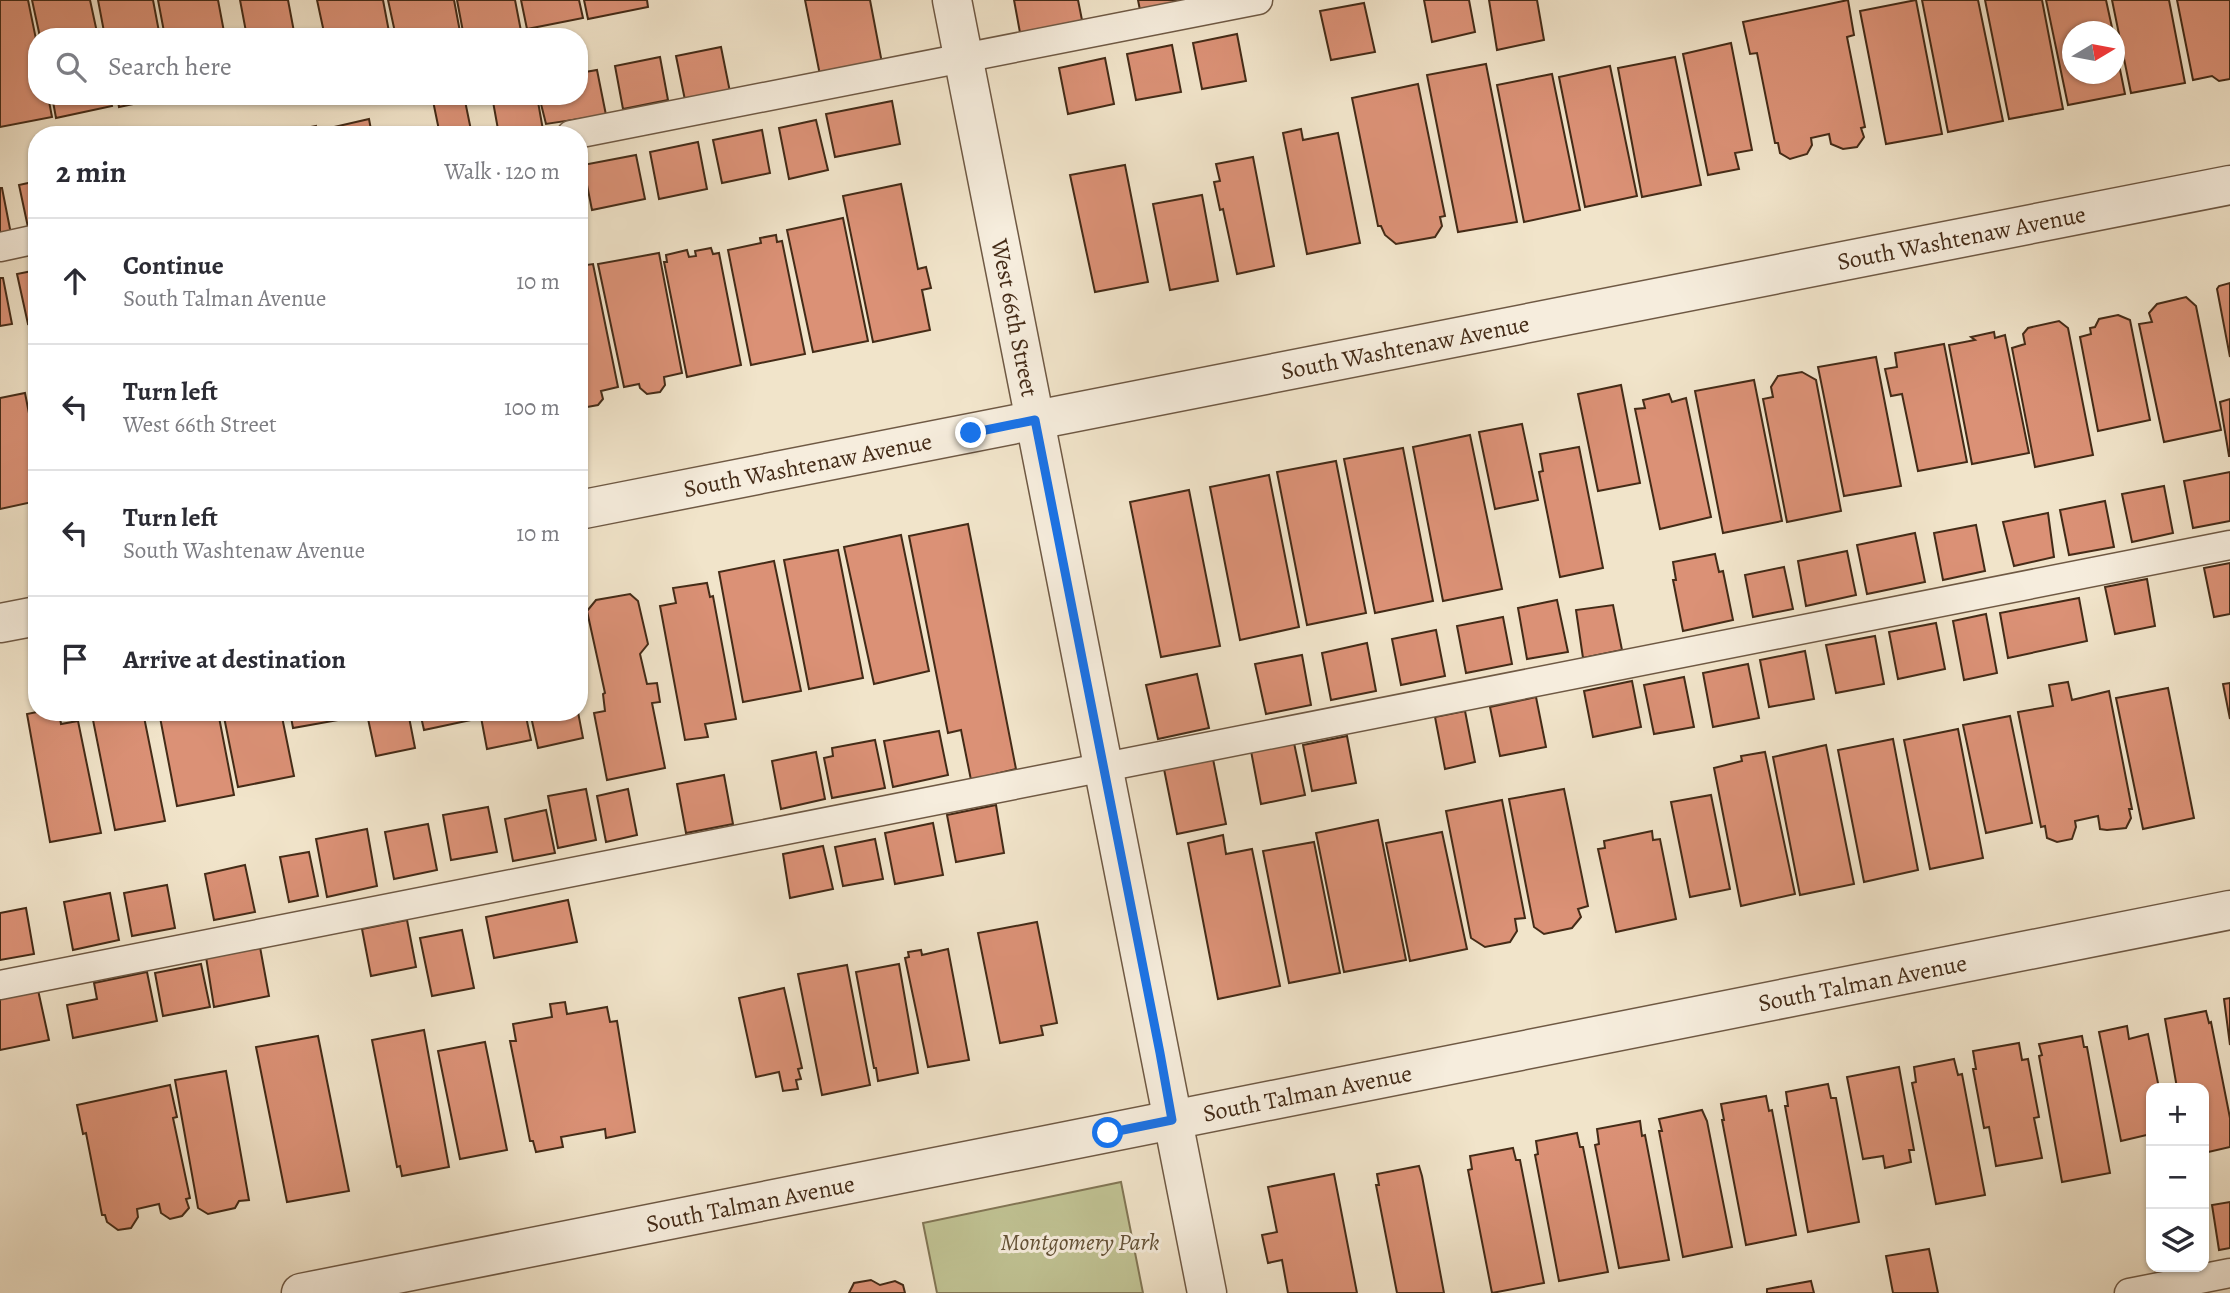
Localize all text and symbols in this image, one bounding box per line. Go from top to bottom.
north arrow [2062,21,2125,84]
search box [28,28,588,105]
icon: search [52,48,90,86]
text: Search here [108,49,232,84]
text: 2 min [56,152,126,192]
text: Walk · 120 m [444,156,560,187]
street label: South Washtenaw Avenue [1834,198,2088,278]
street label: West 66th Street [983,235,1046,400]
text: Continue [123,248,224,283]
icon: ahead [56,262,94,300]
text: 10 m [516,266,560,297]
text: South Talman Avenue [123,283,326,314]
street label: South Washtenaw Avenue [1278,307,1532,387]
text: Turn left [123,374,218,409]
icon: left [56,388,94,426]
text: 100 m [504,392,560,423]
text: West 66th Street [123,409,277,440]
route end [955,417,986,448]
street label: South Washtenaw Avenue [681,425,935,505]
text: Turn left [123,500,218,535]
icon: left [56,514,94,552]
text: 10 m [516,518,560,549]
text: South Washtenaw Avenue [123,535,365,566]
icon: arrive [56,640,94,678]
text: Arrive at destination [123,642,346,677]
street label: South Talman Avenue [1755,947,1970,1019]
street label: South Talman Avenue [1200,1057,1415,1130]
map controls [2146,1083,2209,1272]
button: + [2146,1083,2209,1146]
route start [1092,1117,1123,1148]
button: − [2146,1146,2209,1209]
street label: South Talman Avenue [643,1167,857,1240]
button: layers [2146,1209,2209,1272]
park label: Montgomery Park [1000,1226,1160,1258]

